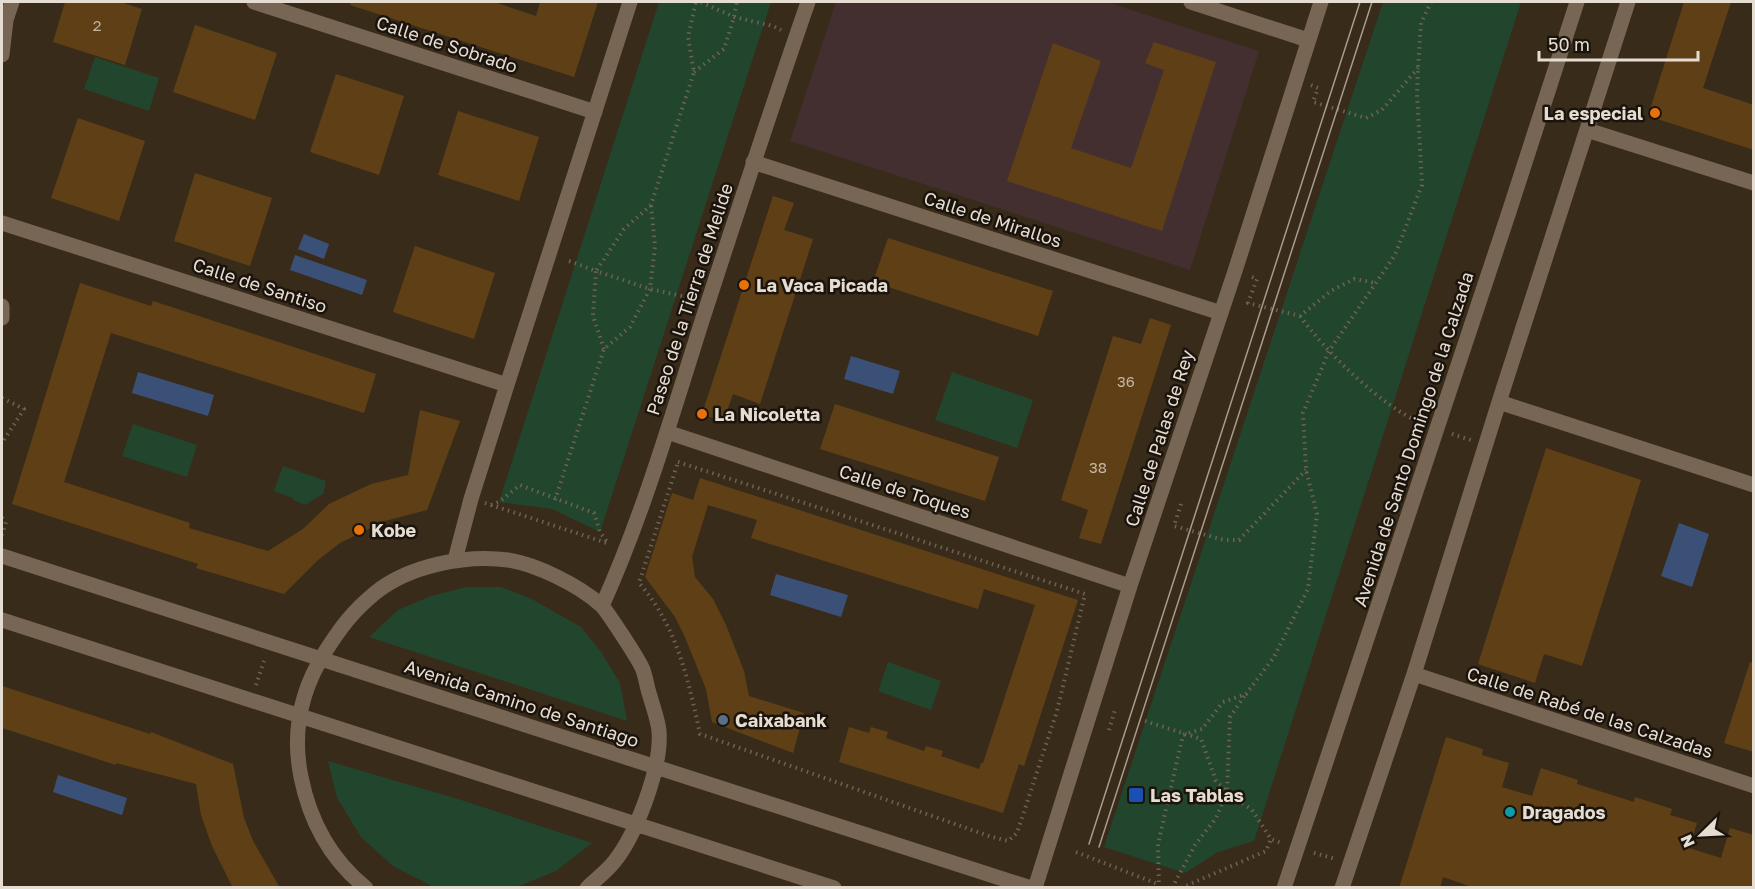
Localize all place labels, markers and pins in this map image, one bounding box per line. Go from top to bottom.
place label: La especial [1543,102,1643,124]
marker: La especial [1648,106,1662,120]
place label: La Vaca Picada [756,274,888,296]
marker: La Vaca Picada [737,278,751,292]
place label: La Nicoletta [714,403,820,425]
marker: La Nicoletta [695,407,709,421]
place label: Kobe [371,519,417,541]
marker: Kobe [352,523,366,537]
place label: Caixabank [735,709,827,731]
marker: Caixabank [716,713,730,727]
place label: Las Tablas [1150,784,1244,806]
marker: Las Tablas [1127,786,1145,804]
place label: Dragados [1522,801,1606,823]
marker: Dragados [1503,805,1517,819]

